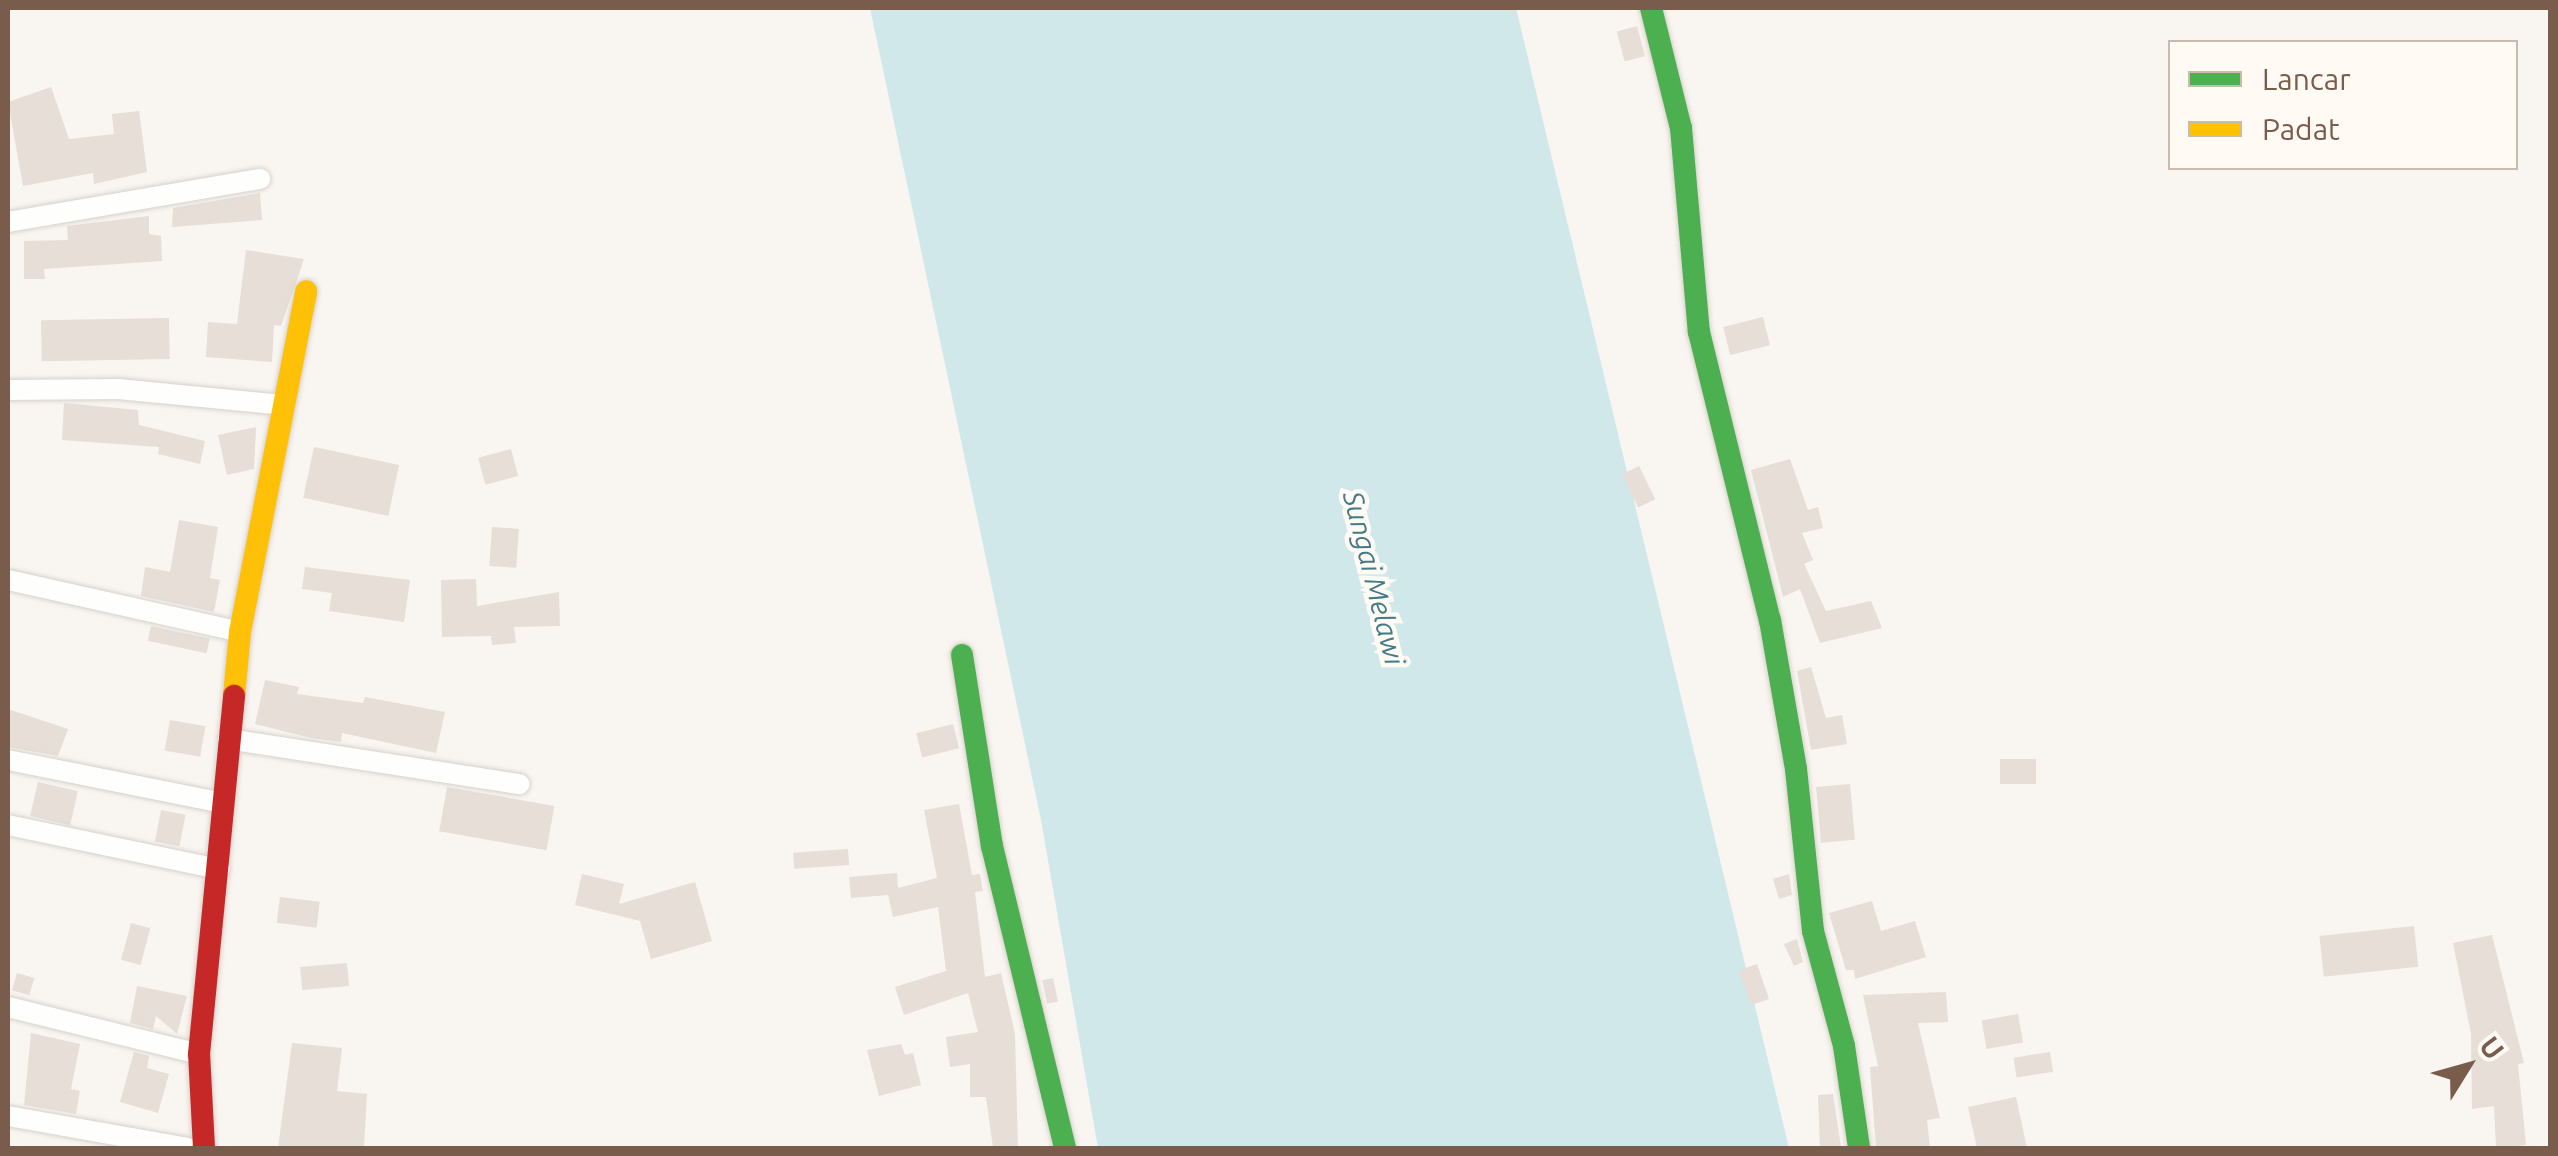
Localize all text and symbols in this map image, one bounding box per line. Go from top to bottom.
legend [2168,40,2518,170]
text: Lancar [2262,62,2351,96]
text: Padat [2262,112,2340,146]
water label: Sungai Melawi [1336,488,1412,668]
north arrow [2418,1016,2518,1116]
text: U [2474,1030,2511,1065]

